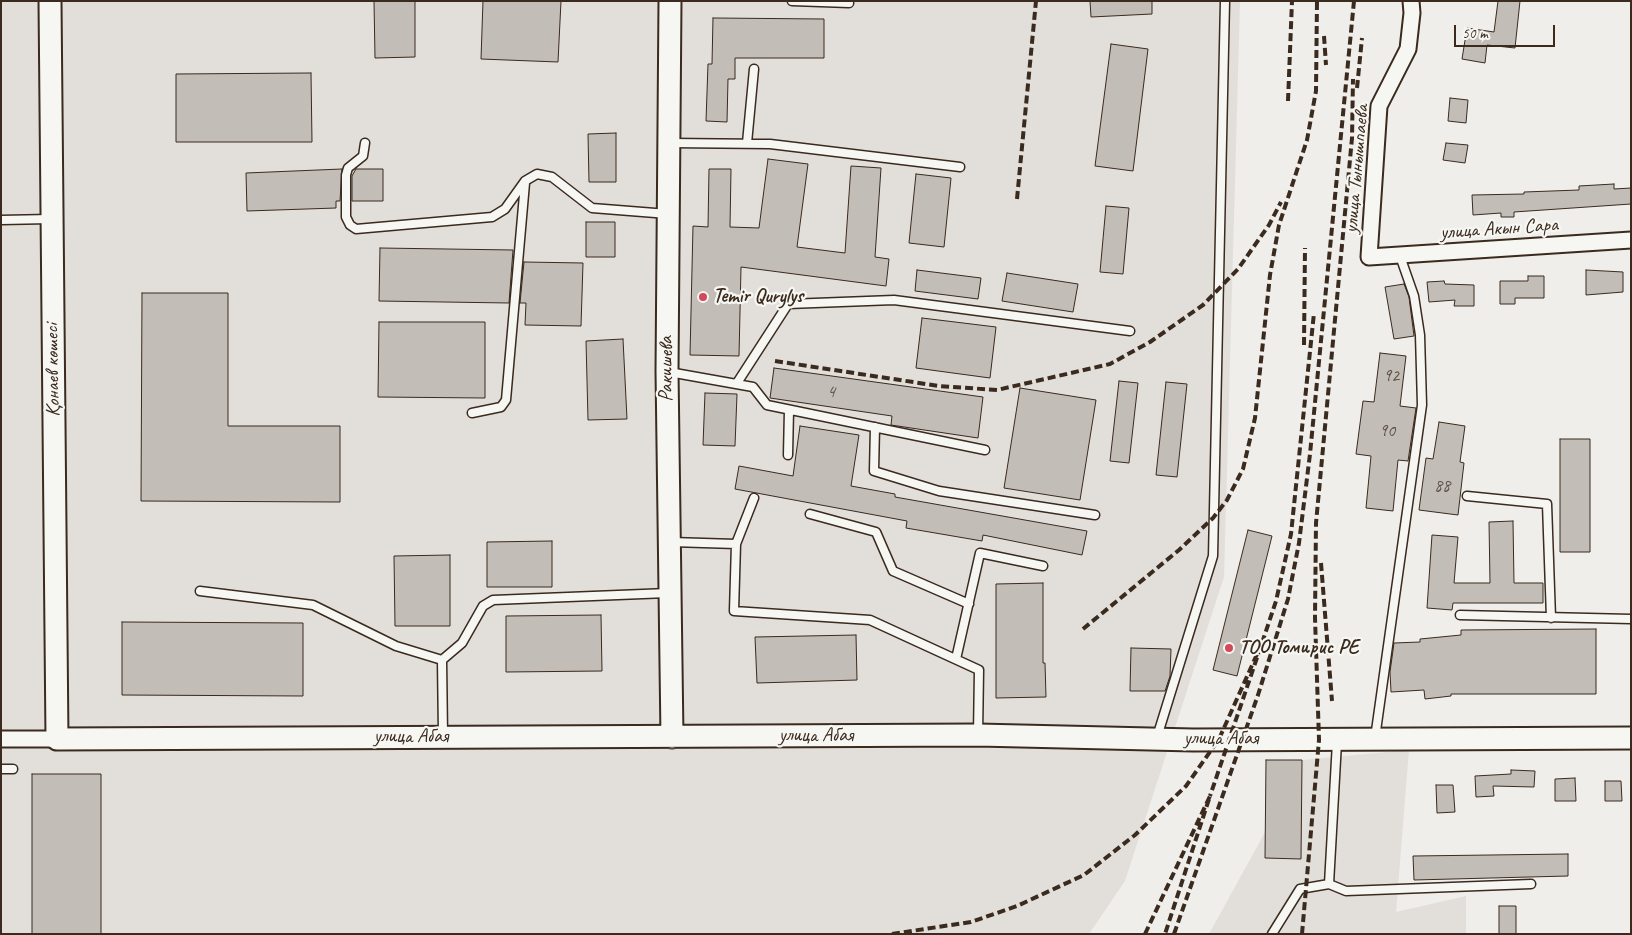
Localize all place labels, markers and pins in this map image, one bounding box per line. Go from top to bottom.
place label: Temir Qurylys [713,285,803,309]
marker: Temir Qurylys [697,291,709,303]
place label: ТОО Томирис РЕ [1239,636,1359,660]
marker: ТОО Томирис РЕ [1223,642,1235,654]

